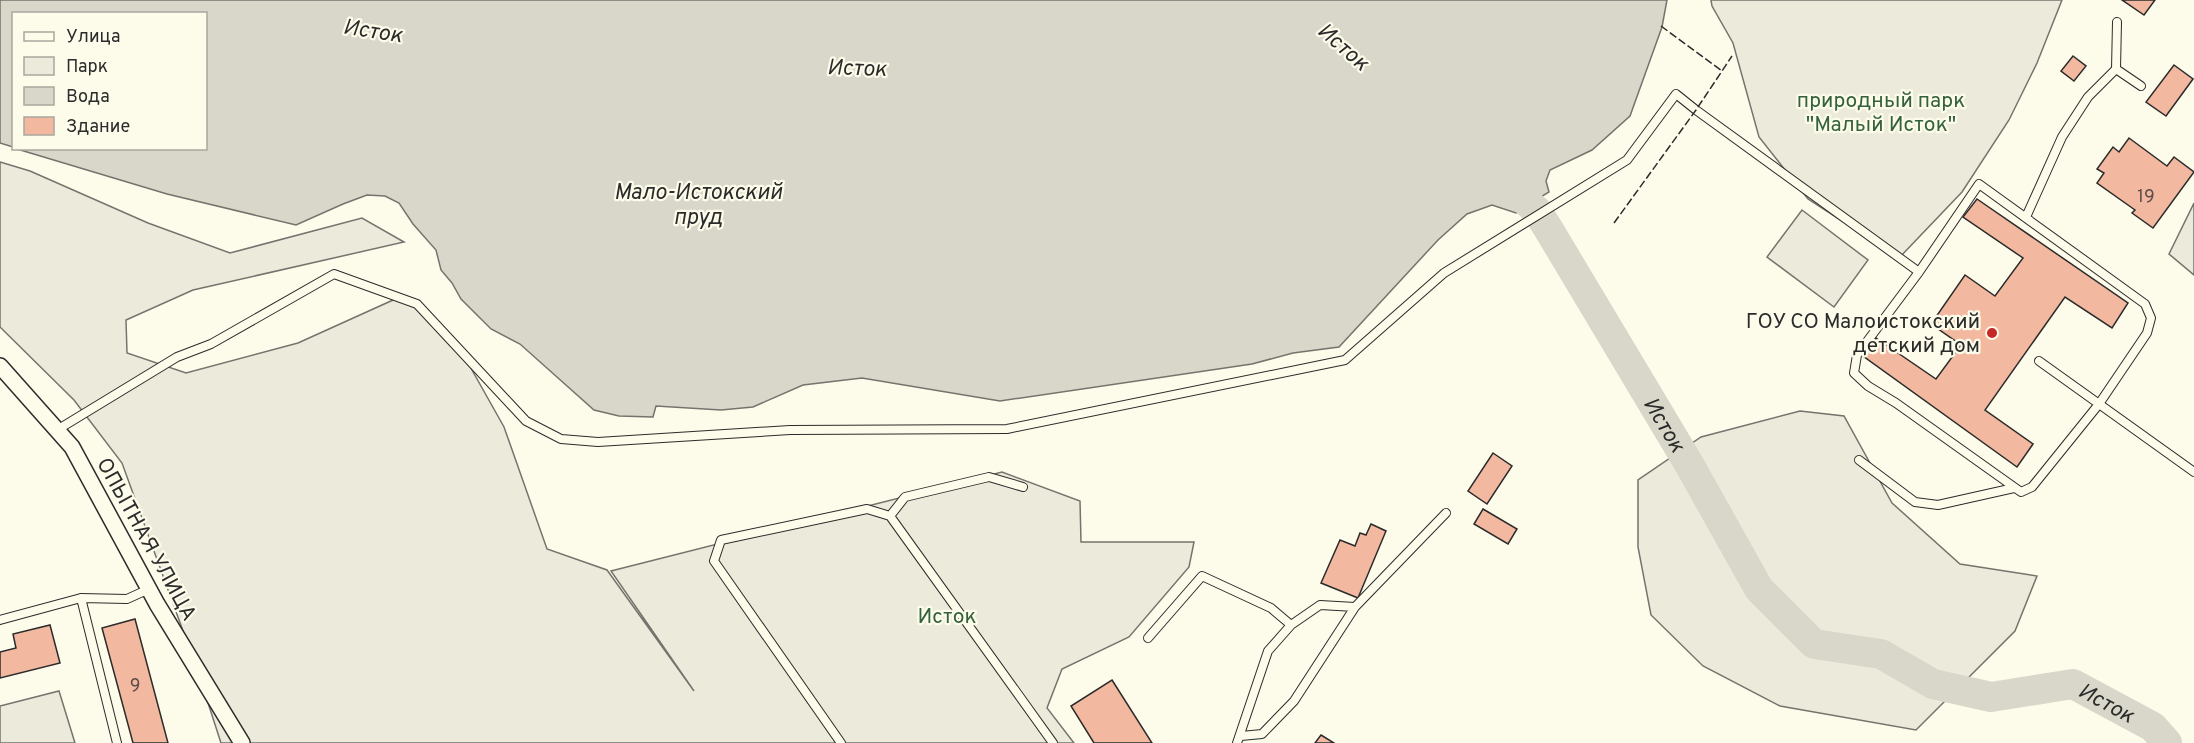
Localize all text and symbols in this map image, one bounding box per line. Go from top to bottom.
legend [12,12,207,150]
water label: Исток [341,14,405,51]
water label: Исток [1311,18,1374,78]
text: Улица [66,26,120,49]
water label: Исток [827,55,888,84]
text: Парк [66,56,108,79]
text: Вода [66,86,110,109]
park label: природный парк "Малый Исток" [1797,88,1965,139]
text: Здание [66,116,130,139]
water label: Мало-Истокский пруд [614,180,783,232]
house number: 19 [2137,186,2155,209]
place label: ГОУ СО Малоистокский детский дом [1746,309,1980,360]
marker: ГОУ СО Малоистокский детский дом [1985,326,1999,340]
water label: Исток [1636,393,1690,459]
street label: ОПЫТНАЯ УЛИЦА [90,453,202,626]
park label: Исток [917,604,977,631]
house number: 9 [130,675,140,698]
water label: Исток [2073,678,2139,731]

